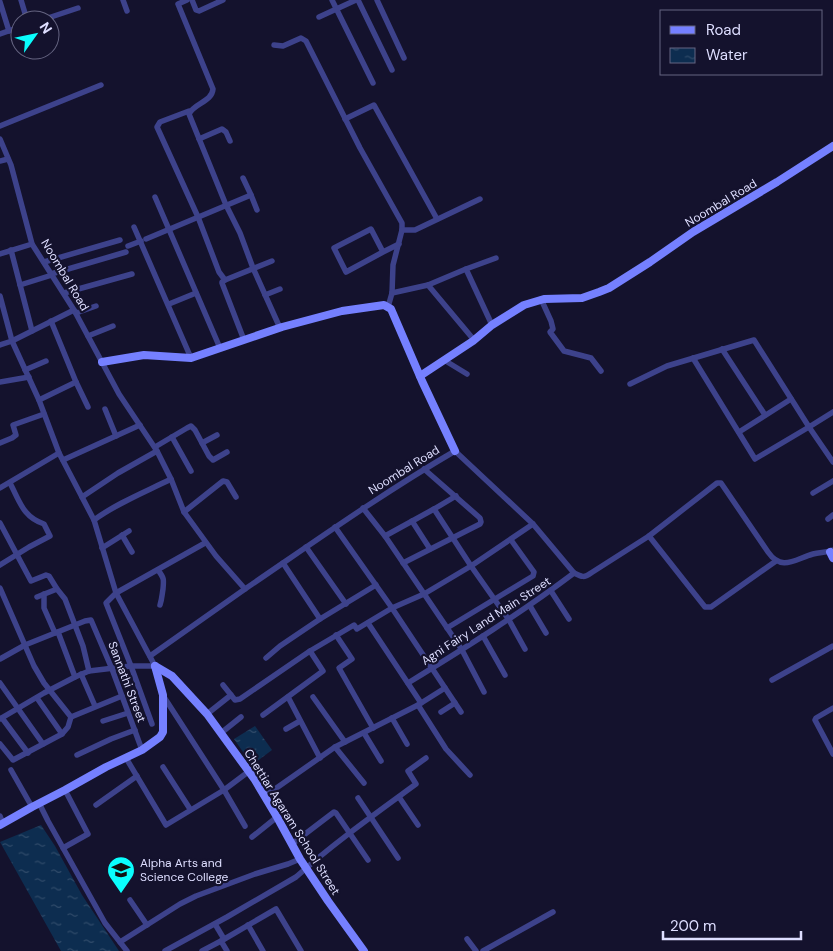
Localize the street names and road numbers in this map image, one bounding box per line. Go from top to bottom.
street label: Noombal Road [682,175,760,231]
street label: Noombal Road [37,236,93,314]
street label: Noombal Road [365,442,443,498]
street label: Agni Fairy Land Main Street [418,573,554,669]
street label: Sannathi Street [104,639,150,725]
street label: Chettiar Agaram School Street [240,746,344,898]

